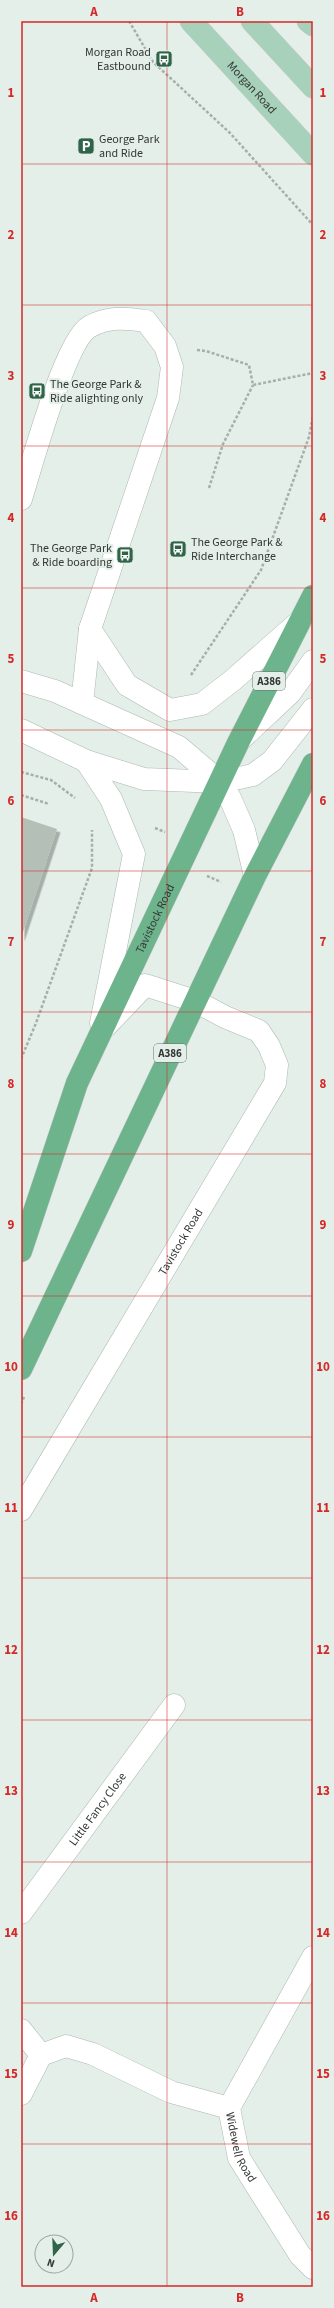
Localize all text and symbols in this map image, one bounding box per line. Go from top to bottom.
text: A [89,3,98,21]
text: B [236,3,244,21]
place label: Morgan Road Eastbound [85,44,151,75]
bus stop icon: Morgan Road Eastbound [154,49,174,69]
street label: Morgan Road [223,57,280,117]
text: 1 [8,84,15,102]
text: 1 [320,84,327,102]
place label: George Park and Ride [99,131,160,162]
parking icon: George Park and Ride [76,136,96,156]
text: 2 [8,226,15,244]
text: 2 [320,226,327,244]
text: 3 [8,367,15,385]
text: 3 [320,367,327,385]
place label: The George Park & Ride alighting only [50,376,144,407]
bus stop icon: The George Park & Ride alighting only [27,381,47,401]
text: 4 [8,509,15,527]
text: 4 [320,509,327,527]
place label: The George Park & Ride Interchange [191,534,283,565]
bus stop icon: The George Park & Ride Interchange [168,539,188,559]
place label: The George Park & Ride boarding [30,540,112,571]
bus stop icon: The George Park & Ride boarding [115,545,135,565]
text: 5 [8,650,15,668]
text: 5 [320,650,327,668]
road number: A386 [253,672,285,690]
text: 6 [8,792,15,810]
text: 6 [320,792,327,810]
street label: Tavistock Road [131,881,179,956]
text: 7 [8,933,15,951]
text: 7 [320,933,327,951]
road number: A386 [154,1044,186,1062]
text: 8 [8,1075,15,1093]
text: 8 [320,1075,327,1093]
street label: Tavistock Road [154,1205,207,1278]
text: 9 [8,1216,15,1234]
text: 9 [320,1216,327,1234]
text: 10 [4,1358,18,1376]
text: 10 [316,1358,330,1376]
text: 11 [4,1499,18,1517]
text: 11 [316,1499,330,1517]
text: 12 [4,1641,18,1659]
text: 12 [316,1641,330,1659]
street label: Little Fancy Close [65,1769,130,1849]
text: 13 [4,1782,18,1800]
text: 13 [316,1782,330,1800]
text: 14 [4,1924,18,1942]
text: 14 [316,1924,330,1942]
text: 15 [4,2065,18,2083]
text: 15 [316,2065,330,2083]
street label: Widewell Road [221,2110,261,2186]
text: 16 [4,2207,18,2225]
text: 16 [316,2207,330,2225]
north arrow [34,2234,74,2274]
text: N [45,2255,57,2271]
text: A [89,2289,98,2307]
text: B [236,2289,244,2307]

